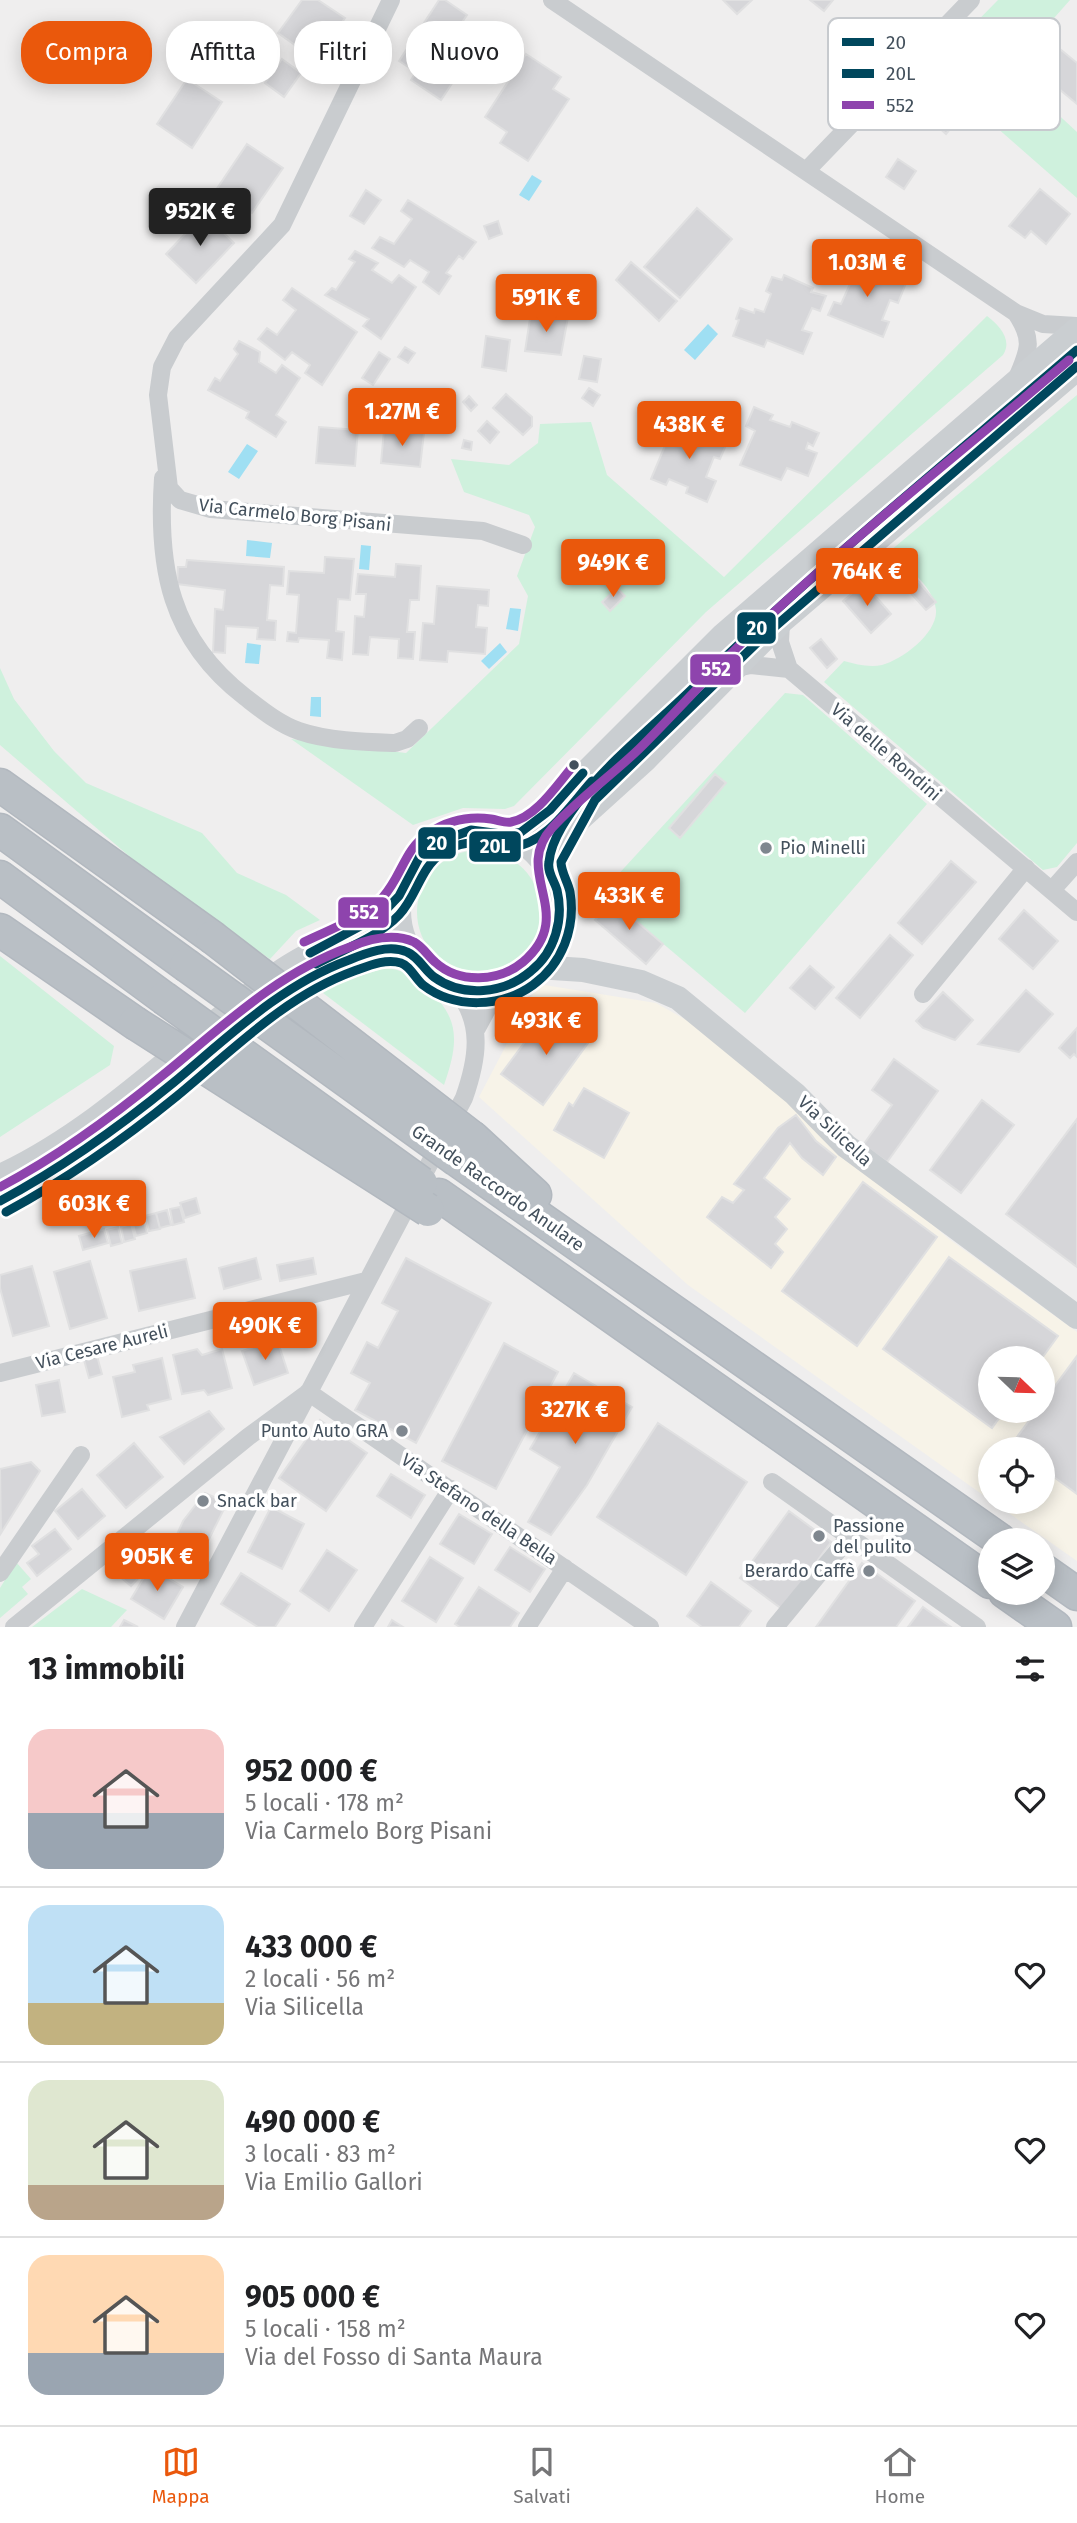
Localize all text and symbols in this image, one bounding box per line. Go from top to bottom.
legend [828,18,1060,130]
chip: Compra [21,21,152,84]
chip: Affitta [166,21,280,84]
chip: Filtri [294,21,392,84]
chip: Nuovo [406,21,524,84]
text: 20 [886,31,906,54]
text: 20L [886,62,916,85]
text: 552 [886,94,914,117]
pin: 952K € [143,188,257,248]
text: 952K € [165,197,235,225]
pin: 1.03M € [802,240,932,299]
text: 1.03M € [828,248,906,276]
pin: 591K € [489,274,603,334]
text: 591K € [512,283,580,311]
pin: 1.27M € [337,388,467,448]
text: 1.27M € [364,397,440,425]
pin: 438K € [632,402,746,461]
text: 438K € [653,410,725,438]
street label: Via Carmelo Borg Pisani [198,494,392,536]
pin: 949K € [556,540,670,599]
text: 949K € [577,548,649,576]
pin: 764K € [810,548,924,608]
text: 764K € [832,557,902,585]
line badge: 20 [736,611,777,645]
text: 20 [747,617,767,640]
line badge: 552 [689,653,742,686]
text: 552 [701,658,731,681]
street label: Via delle Rondini [827,698,945,806]
unlabelled marker [567,758,581,772]
line badge: 20 [417,826,457,860]
line badge: 20L [468,830,522,863]
text: 20 [427,832,447,855]
text: 20L [480,835,511,858]
place label: Pio Minelli [780,837,866,859]
marker: Pio Minelli [758,840,774,856]
pin: 433K € [572,872,686,932]
text: 433K € [594,881,664,909]
line badge: 552 [337,896,390,929]
text: 552 [349,901,379,924]
pin: 493K € [489,998,603,1057]
text: 493K € [511,1006,581,1034]
street label: Via Silicella [793,1091,877,1171]
street label: Grande Raccordo Anulare [407,1120,589,1256]
pin: 603K € [37,1180,151,1240]
text: 603K € [58,1189,130,1217]
pin: 490K € [208,1302,322,1362]
text: 490K € [229,1311,301,1339]
street label: Via Cesare Aureli [34,1320,170,1374]
north arrow [978,1346,1055,1423]
map controls [978,1346,1055,1605]
pin: 327K € [518,1386,632,1446]
text: 327K € [541,1395,609,1423]
place label: Punto Auto GRA [261,1420,389,1442]
marker: Punto Auto GRA [394,1423,410,1439]
button: locate [978,1437,1055,1514]
street label: Via Stefano della Bella [397,1449,561,1569]
place label: Snack bar [217,1490,297,1512]
marker: Snack bar [195,1493,211,1509]
place label: Passione del pulito [833,1515,912,1558]
marker: Passione del pulito [811,1528,827,1544]
button: layers [978,1528,1055,1605]
pin: 905K € [100,1534,214,1593]
text: 905K € [121,1542,193,1570]
place label: Berardo Caffè [744,1560,855,1582]
marker: Berardo Caffè [861,1563,877,1579]
icon: filters [1011,1650,1049,1688]
text: 13 immobili [28,1651,185,1687]
text: 952 000 € [245,1753,378,1789]
icon: home [84,1757,168,1841]
icon: heart [1011,1780,1049,1818]
text: 5 locali · 178 m² [245,1789,404,1817]
text: Via Carmelo Borg Pisani [245,1817,492,1845]
text: 433 000 € [245,1929,377,1965]
icon: home [84,1933,168,2017]
icon: heart [1011,1956,1049,1994]
text: 2 locali · 56 m² [245,1965,395,1993]
text: Via Silicella [245,1993,364,2021]
text: 490 000 € [245,2104,380,2140]
icon: home [84,2108,168,2192]
icon: heart [1011,2131,1049,2169]
text: 3 locali · 83 m² [245,2140,396,2168]
text: Via Emilio Gallori [245,2168,423,2196]
text: 905 000 € [245,2279,380,2315]
icon: home [84,2283,168,2367]
icon: heart [1011,2306,1049,2344]
text: 5 locali · 158 m² [245,2315,406,2343]
text: Via del Fosso di Santa Maura [245,2343,543,2371]
tab: Mappa [152,2443,210,2508]
tab: Salvati [513,2443,571,2508]
tab: Home [875,2443,925,2508]

